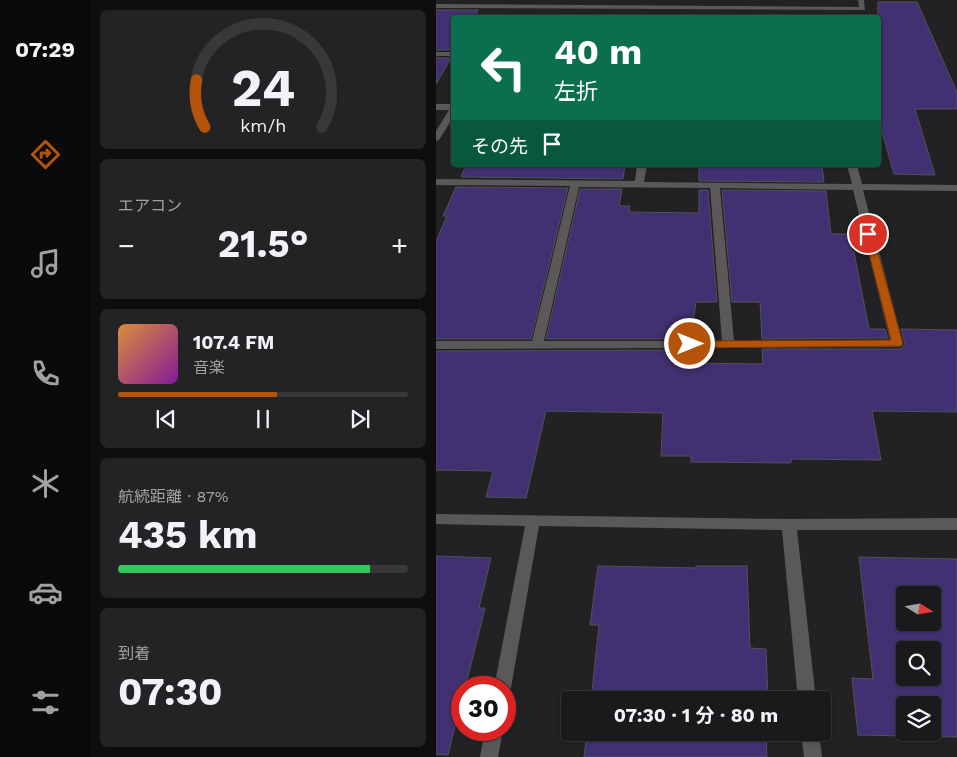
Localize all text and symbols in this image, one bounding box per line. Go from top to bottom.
text: 40 m [554,31,642,73]
icon: left [471,35,536,100]
text: 07:29 [15,37,75,62]
text: 24 [231,58,295,119]
text: 左折 [554,79,598,104]
text: km/h [240,115,286,136]
icon: arrive [538,130,566,158]
text: その先 [471,135,528,158]
icon: directions [28,137,63,172]
text: エアコン [118,196,182,215]
pin [847,213,889,255]
icon: arrive [854,220,882,248]
text: 21.5° [217,222,309,266]
text: − [118,229,135,262]
text: + [391,229,408,262]
icon: music [28,246,63,281]
position arrow [663,317,715,369]
text: 107.4 FM [193,331,274,354]
icon: phone [28,356,63,391]
text: 音楽 [193,358,225,377]
icon: previous [152,405,180,433]
icon: pause [249,405,277,433]
icon: next [346,405,374,433]
icon: climate [28,466,63,501]
text: 航続距離 · 87% [118,487,228,506]
text: 435 km [118,513,258,557]
icon: car [28,575,63,610]
north arrow [896,586,941,631]
map controls [896,586,941,741]
button: search [896,641,941,686]
text: 到着 [118,644,150,663]
text: 07:30 [118,670,222,714]
speed limit sign: 30 [451,676,516,741]
icon: filters [28,685,63,720]
button: layers [896,696,941,741]
text: 07:30 · 1 分 · 80 m [614,704,778,727]

